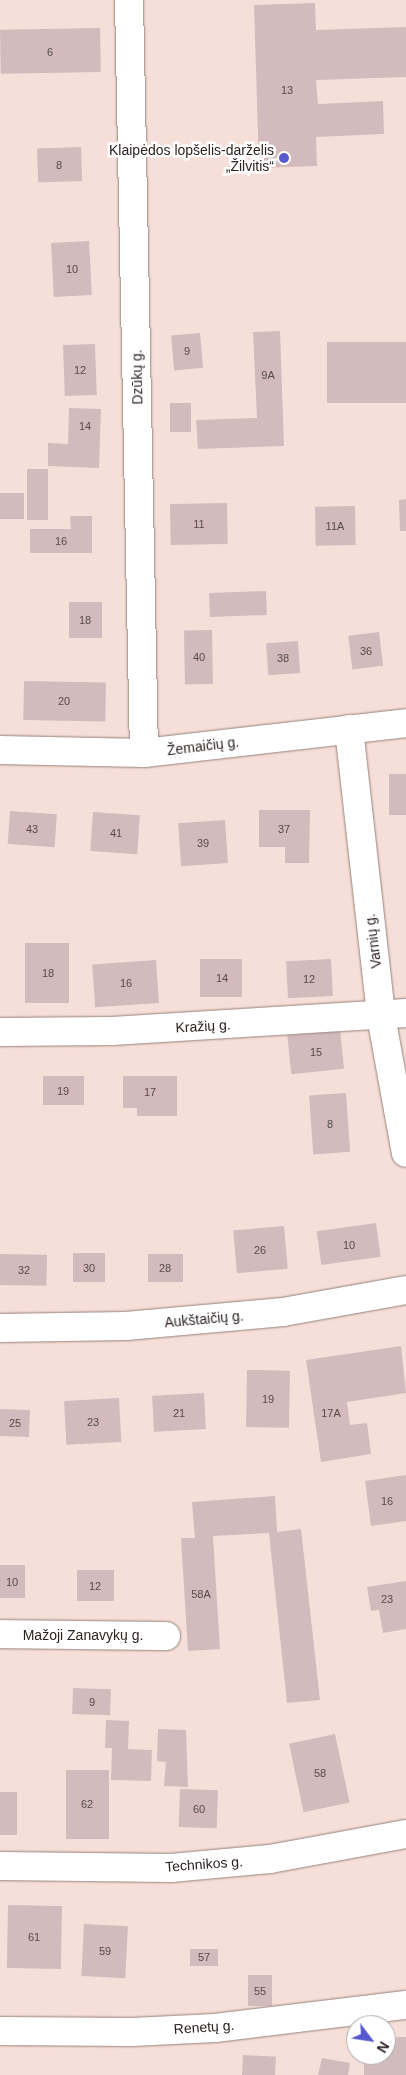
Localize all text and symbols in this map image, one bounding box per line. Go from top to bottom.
house number: 6 [47,45,53,59]
house number: 13 [281,83,293,97]
place label: Klaipėdos lopšelis-darželis „Žilvitis“ [109,142,274,174]
marker: Klaipėdos lopšelis-darželis „Žilvitis“ [278,152,290,164]
house number: 8 [56,158,62,172]
house number: 10 [66,262,78,276]
house number: 9 [184,344,190,358]
street label: Dzūkų g. [128,349,146,405]
house number: 12 [74,363,86,377]
house number: 9A [261,368,275,382]
house number: 14 [79,419,91,433]
house number: 11 [193,517,205,531]
house number: 11A [326,519,344,533]
house number: 16 [55,534,67,548]
house number: 18 [79,613,91,627]
house number: 36 [360,644,372,658]
house number: 40 [193,650,205,664]
house number: 38 [277,651,289,665]
house number: 20 [58,694,70,708]
street label: Žemaičių g. [166,733,240,759]
house number: 43 [26,822,38,836]
house number: 37 [278,822,290,836]
house number: 41 [110,826,122,840]
house number: 39 [197,836,209,850]
street label: Varnių g. [361,913,385,969]
house number: 18 [42,966,54,980]
house number: 14 [216,971,228,985]
house number: 12 [303,972,315,986]
house number: 16 [120,976,132,990]
street label: Kražių g. [175,1016,231,1036]
house number: 15 [310,1045,322,1059]
house number: 19 [57,1084,69,1098]
house number: 17 [144,1085,156,1099]
house number: 8 [327,1117,333,1131]
house number: 10 [343,1238,355,1252]
house number: 26 [254,1243,266,1257]
house number: 30 [83,1261,95,1275]
house number: 28 [159,1261,171,1275]
house number: 32 [18,1263,30,1277]
street label: Aukštaičių g. [164,1307,244,1331]
house number: 19 [262,1392,274,1406]
house number: 21 [173,1406,185,1420]
house number: 17A [321,1406,341,1420]
house number: 23 [87,1415,99,1429]
house number: 25 [9,1416,21,1430]
house number: 16 [381,1494,393,1508]
house number: 10 [6,1575,18,1589]
house number: 12 [89,1579,101,1593]
house number: 58A [191,1587,211,1601]
house number: 23 [381,1592,393,1606]
street label: Mažoji Zanavykų g. [23,1627,143,1643]
house number: 9 [89,1695,95,1709]
house number: 58 [314,1766,326,1780]
house number: 62 [81,1797,93,1811]
house number: 60 [193,1802,205,1816]
street label: Technikos g. [165,1853,243,1875]
house number: 61 [28,1930,40,1944]
house number: 59 [99,1944,111,1958]
house number: 57 [198,1950,210,1964]
house number: 55 [254,1984,266,1998]
north arrow [346,2015,396,2065]
street label: Renetų g. [173,2017,235,2037]
text: N [374,2039,392,2056]

